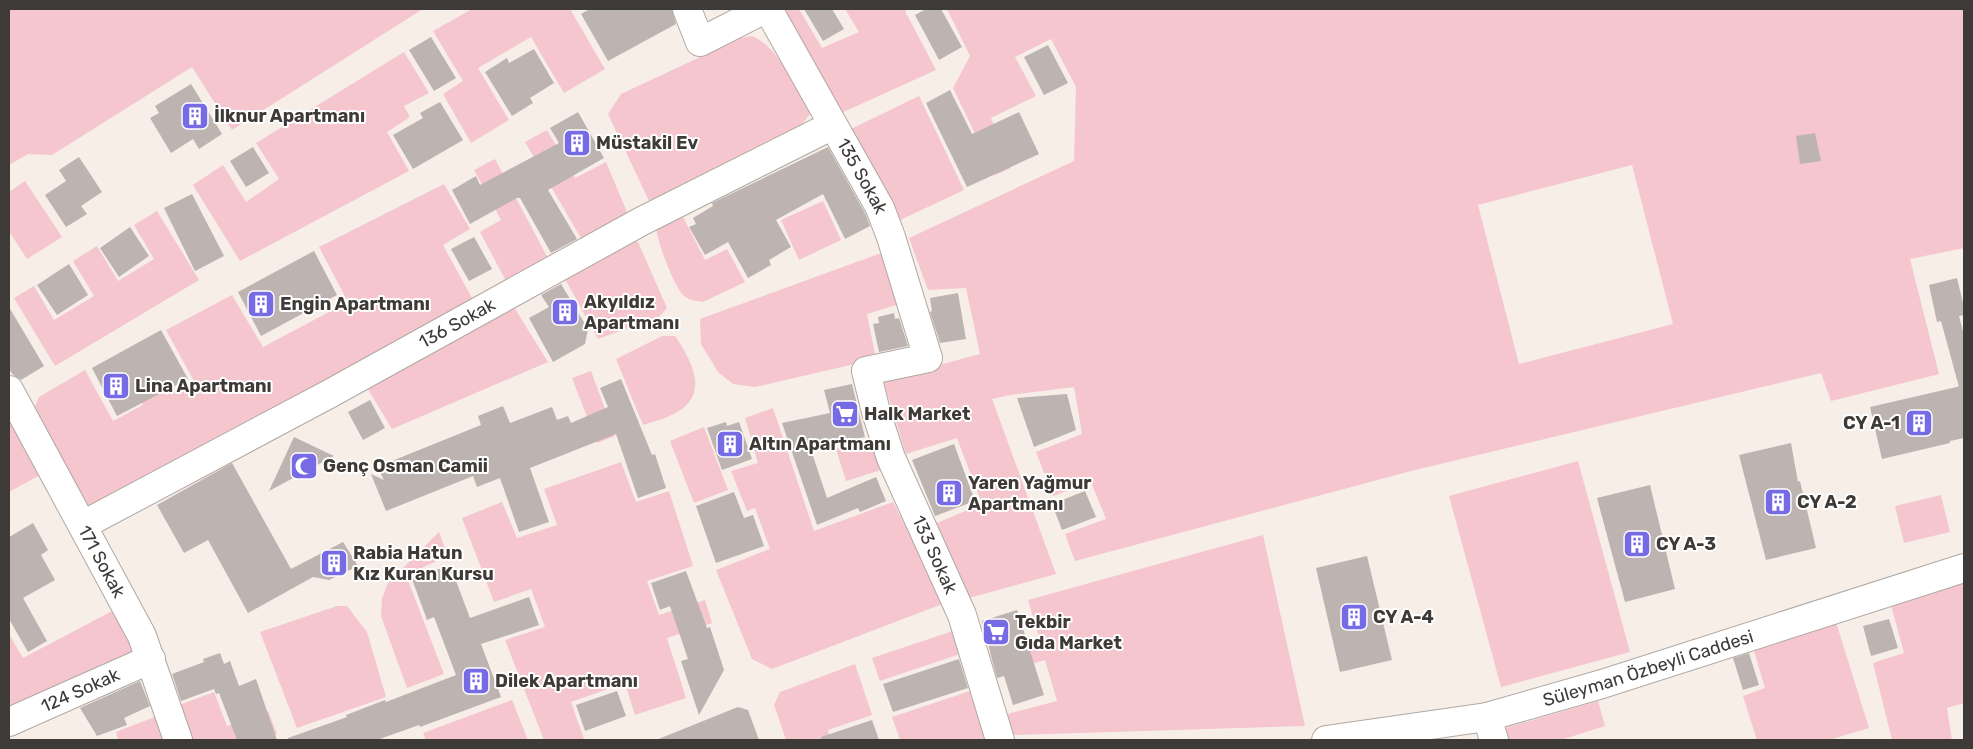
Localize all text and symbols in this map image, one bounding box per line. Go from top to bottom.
building icon: İlknur Apartmanı [180,101,210,131]
place label: İlknur Apartmanı [214,105,365,127]
building icon: Müstakil Ev [562,128,592,158]
place label: Müstakil Ev [596,132,698,154]
street label: 135 Sokak [832,135,892,218]
building icon: Engin Apartmanı [246,289,276,319]
place label: Akyıldız Apartmanı [584,291,679,334]
place label: Engin Apartmanı [280,293,430,315]
street label: 136 Sokak [415,293,500,353]
building icon: Akyıldız Apartmanı [550,297,580,327]
building icon: Lina Apartmanı [101,371,131,401]
place label: Lina Apartmanı [135,375,272,397]
supermarket icon: Halk Market [830,399,860,429]
place label: Halk Market [864,403,970,425]
building icon: CY A-1 [1904,408,1934,438]
place label: CY A-1 [1843,412,1900,434]
building icon: Altın Apartmanı [715,429,745,459]
place label: Altın Apartmanı [749,433,891,455]
mosque icon: Genç Osman Camii [289,451,319,481]
place label: Genç Osman Camii [323,455,488,477]
place label: Yaren Yağmur Apartmanı [968,472,1091,515]
building icon: Yaren Yağmur Apartmanı [934,478,964,508]
building icon: CY A-2 [1763,487,1793,517]
place label: CY A-2 [1797,491,1857,513]
street label: 133 Sokak [907,512,962,598]
street label: 171 Sokak [73,522,131,602]
building icon: CY A-3 [1622,529,1652,559]
place label: CY A-3 [1656,533,1716,555]
place label: Rabia Hatun Kız Kuran Kursu [353,542,494,585]
building icon: Rabia Hatun Kız Kuran Kursu [319,548,349,578]
building icon: CY A-4 [1339,602,1369,632]
place label: CY A-4 [1373,606,1434,628]
place label: Tekbir Gıda Market [1015,611,1122,654]
supermarket icon: Tekbir Gıda Market [981,617,1011,647]
street label: Süleyman Özbeyli Caddesi [1540,625,1756,711]
street label: 124 Sokak [38,663,124,717]
building icon: Dilek Apartmanı [461,666,491,696]
place label: Dilek Apartmanı [495,670,638,692]

